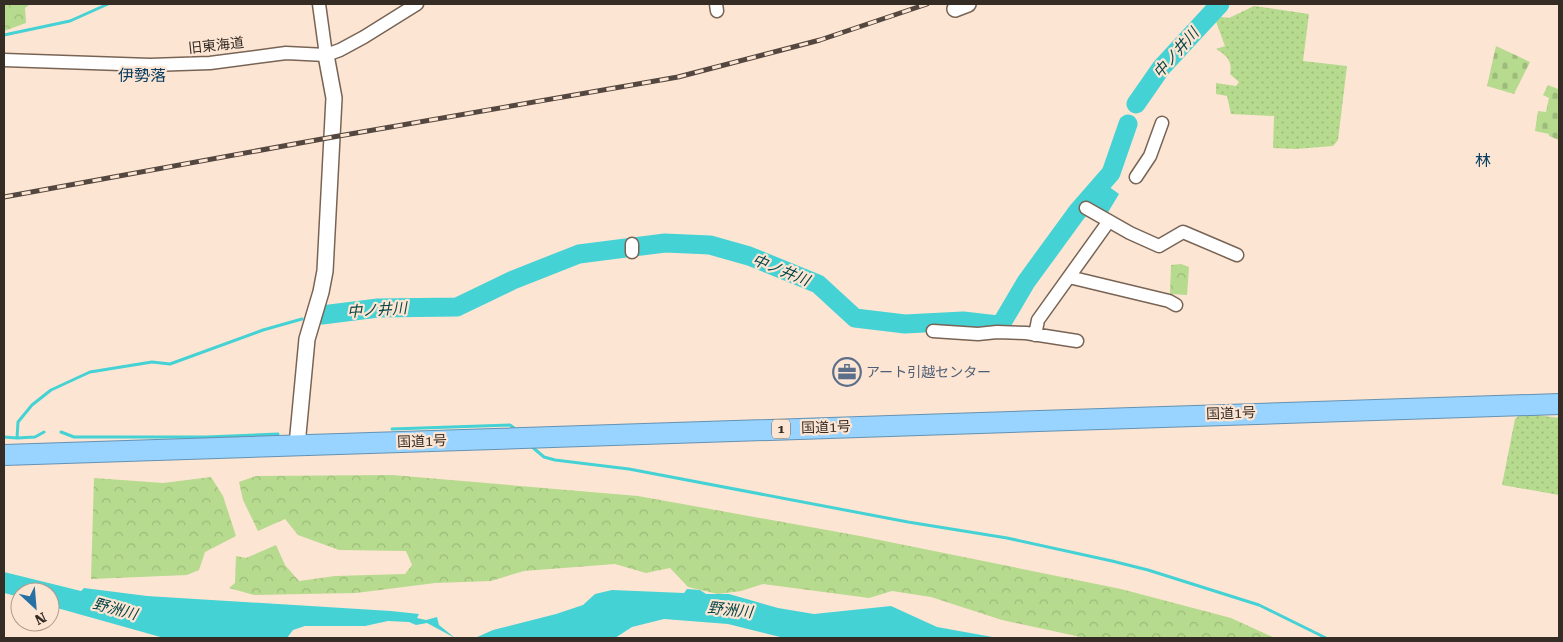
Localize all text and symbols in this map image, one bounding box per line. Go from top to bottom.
water label: 中ノ井川 [1150,23,1204,82]
street label: 旧東海道 [187,34,245,56]
district label: 伊勢落 [118,66,166,85]
district label: 林 [1475,151,1491,170]
water label: 中ノ井川 [750,250,814,290]
water label: 中ノ井川 [346,299,410,321]
office icon: アート引越センター [832,357,862,387]
place label: アート引越センター [866,364,991,380]
street label: 国道1号 [1206,404,1256,422]
street label: 国道1号 [801,418,851,436]
road number: 1 [772,419,790,438]
street label: 国道1号 [397,432,447,450]
north arrow [10,582,60,632]
water label: 野洲川 [91,594,141,624]
water label: 野洲川 [707,599,755,622]
text: N [32,609,49,628]

